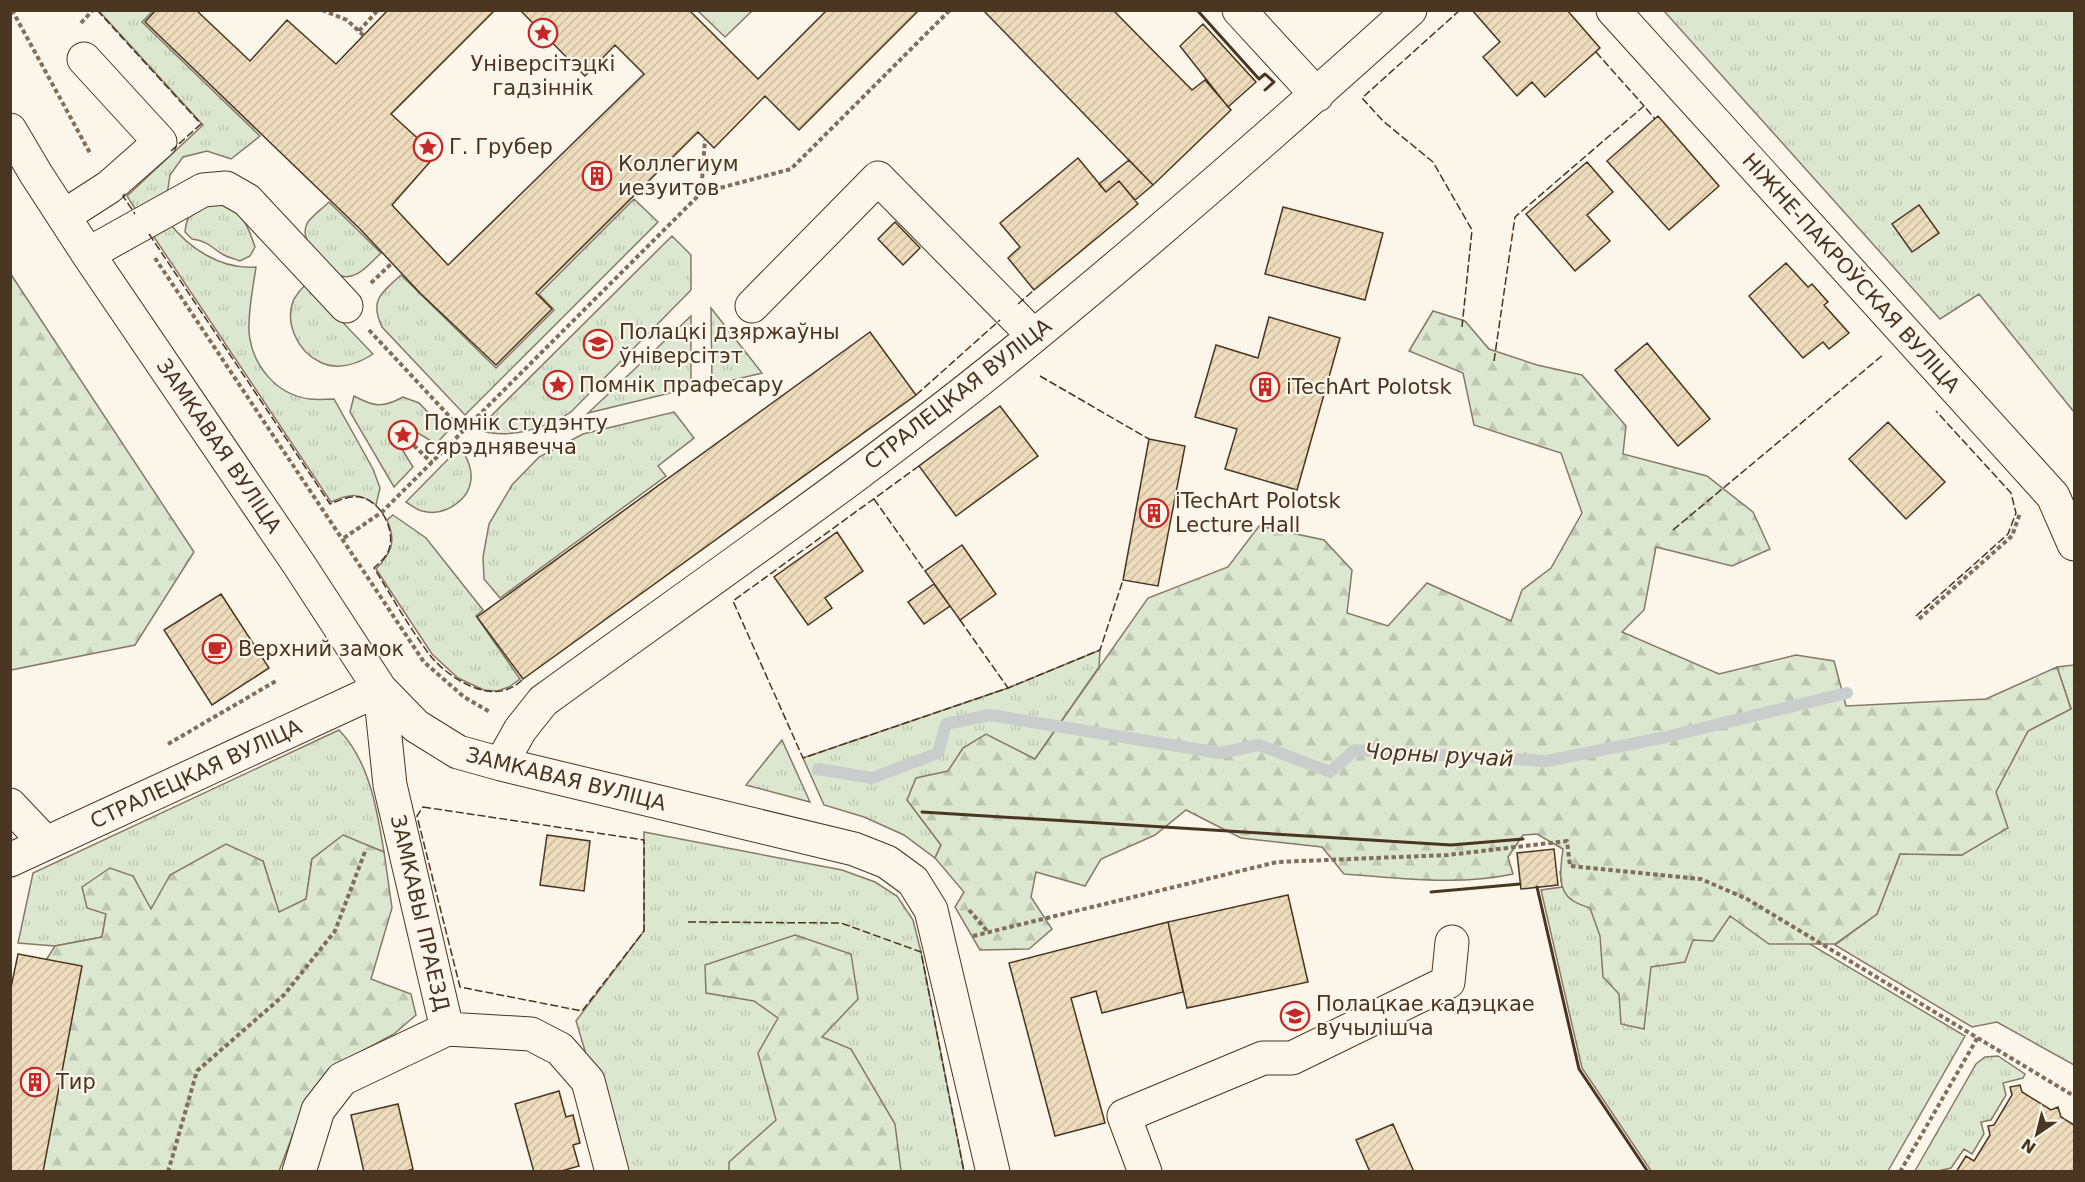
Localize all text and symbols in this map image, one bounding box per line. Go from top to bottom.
place icon: Універсітэцкі гадзіннік [527,17,559,49]
place label: Універсітэцкі гадзіннік [471,52,615,100]
place icon: Г. Грубер [412,131,444,163]
place label: Г. Грубер [449,135,553,159]
street label: НІЖНЕ-ПАКРОЎСКАЯ ВУЛІЦА [1737,148,1966,398]
place label: Коллегиум иезуитов [618,152,738,200]
building icon: Коллегиум иезуитов [581,160,613,192]
street label: СТРАЛЕЦКАЯ ВУЛІЦА [860,313,1057,474]
place label: Полацкі дзяржаўны ўніверсітэт [619,320,840,368]
school or university icon: Полацкі дзяржаўны ўніверсітэт [582,328,614,360]
street label: ЗАМКАВАЯ ВУЛІЦА [152,354,287,538]
place icon: Помнік прафесару [542,369,574,401]
building icon: iTechArt Polotsk [1249,371,1281,403]
place label: Помнік прафесару [579,373,783,397]
place label: iTechArt Polotsk [1286,375,1452,399]
place label: Помнік студэнту сярэднявечча [424,411,608,459]
place icon: Помнік студэнту сярэднявечча [387,419,419,451]
place label: iTechArt Polotsk Lecture Hall [1175,489,1341,537]
building icon: iTechArt Polotsk Lecture Hall [1138,497,1170,529]
cafe icon: Верхний замок [201,633,233,665]
place label: Верхний замок [238,637,404,661]
street label: СТРАЛЕЦКАЯ ВУЛІЦА [87,714,306,834]
water label: Чорны ручай [1364,739,1514,771]
street label: ЗАМКАВАЯ ВУЛІЦА [464,743,669,816]
street label: ЗАМКАВЫ ПРАЕЗД [386,812,454,1014]
place label: Полацкае кадэцкае вучылішча [1316,992,1535,1040]
school or university icon: Полацкае кадэцкае вучылішча [1279,1000,1311,1032]
building icon: Тир [19,1066,51,1098]
place label: Тир [55,1070,96,1094]
north arrow [2007,1104,2067,1164]
text: N [2018,1134,2040,1157]

